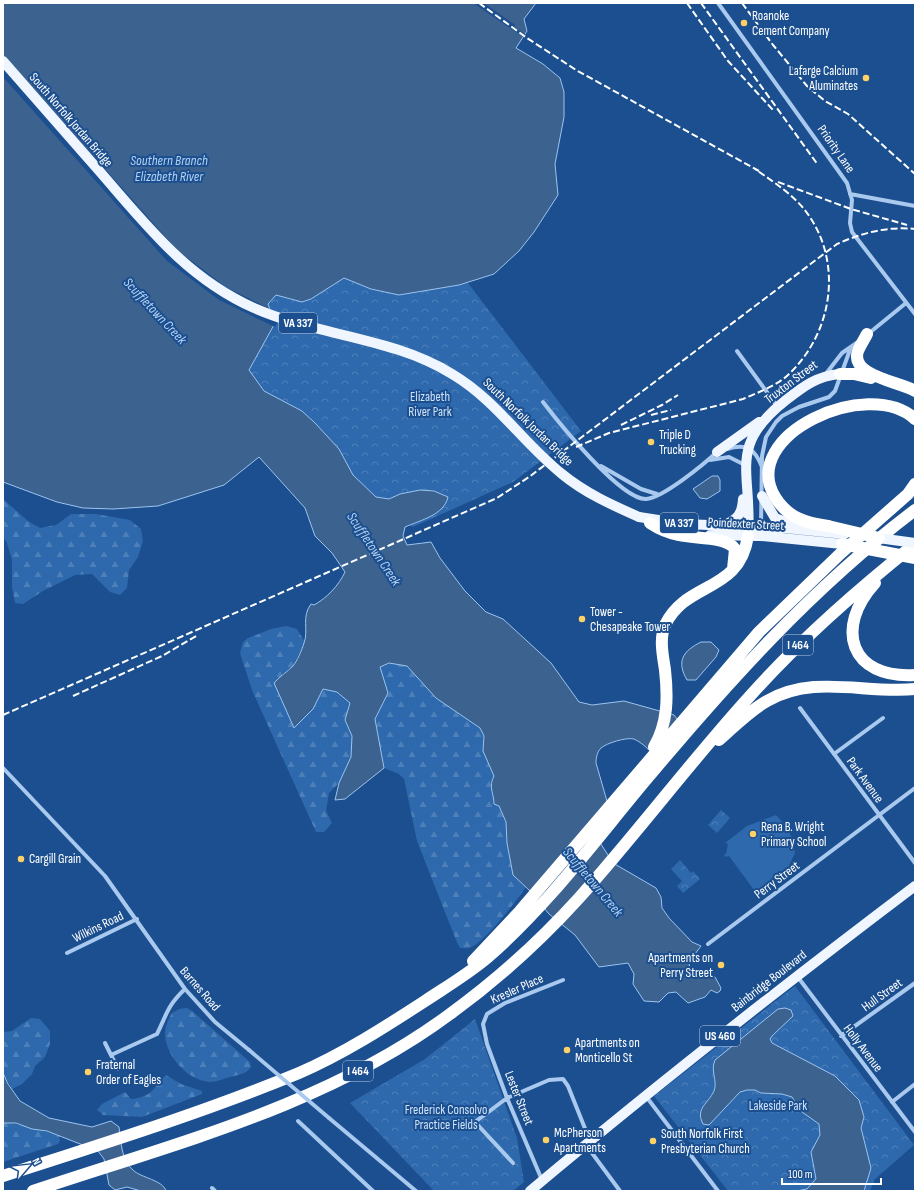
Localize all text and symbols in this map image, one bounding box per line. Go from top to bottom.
place label: Roanoke Cement Company [752,8,830,39]
marker: Roanoke Cement Company [739,18,749,28]
place label: Lafarge Calcium Aluminates [789,63,858,94]
street label: South Norfolk Jordan Bridge [26,70,116,170]
marker: Lafarge Calcium Aluminates [861,73,871,83]
street label: Priority Lane [814,122,858,176]
water label: Southern Branch Elizabeth River [130,152,208,185]
water label: Scuffletown Creek [120,274,191,348]
road number: VA 337 [279,313,317,333]
street label: Truxton Street [761,357,821,407]
street label: South Norfolk Jordan Bridge [479,375,577,469]
park label: Elizabeth River Park [408,389,452,420]
place label: Triple D Trucking [659,427,696,458]
marker: Triple D Trucking [646,437,656,447]
water label: Scuffletown Creek [343,509,405,590]
road number: VA 337 [660,513,698,533]
street label: Poindexter Street [707,514,785,534]
place label: Tower - Chesapeake Tower [590,604,671,635]
marker: Tower - Chesapeake Tower [577,614,587,624]
road number: I 464 [783,635,813,655]
street label: Park Avenue [843,754,887,806]
place label: Rena B. Wright Primary School [761,819,826,850]
marker: Rena B. Wright Primary School [748,829,758,839]
water label: Scuffletown Creek [559,844,627,921]
place label: Cargill Grain [29,851,81,867]
marker: Cargill Grain [16,854,26,864]
street label: Perry Street [751,858,803,902]
street label: Wilkins Road [70,908,126,946]
street label: Bainbridge Boulevard [728,947,810,1015]
place label: Apartments on Perry Street [647,950,713,981]
marker: Apartments on Perry Street [716,960,726,970]
street label: Barnes Road [176,963,224,1015]
street label: Kresler Place [488,970,546,1008]
street label: Hull Street [859,975,905,1015]
street label: Holly Avenue [840,1021,886,1075]
road number: US 460 [700,1026,740,1046]
place label: Apartments on Monticello St [574,1035,640,1066]
marker: Apartments on Monticello St [562,1045,572,1055]
place label: Fraternal Order of Eagles [96,1057,162,1088]
road number: I 464 [343,1061,373,1081]
marker: Fraternal Order of Eagles [83,1067,93,1077]
street label: Lester Street [501,1069,537,1127]
park label: Lakeside Park [749,1098,807,1114]
park label: Frederick Consolvo Practice Fields [405,1102,487,1133]
place label: McPherson Apartments [553,1125,606,1156]
place label: South Norfolk First Presbyterian Church [661,1126,750,1157]
marker: McPherson Apartments [541,1135,551,1145]
marker: South Norfolk First Presbyterian Church [648,1136,658,1146]
north arrow [8,1146,48,1186]
text: N [29,1156,44,1167]
scale bar [782,1160,881,1186]
text: 100 m [788,1167,813,1182]

